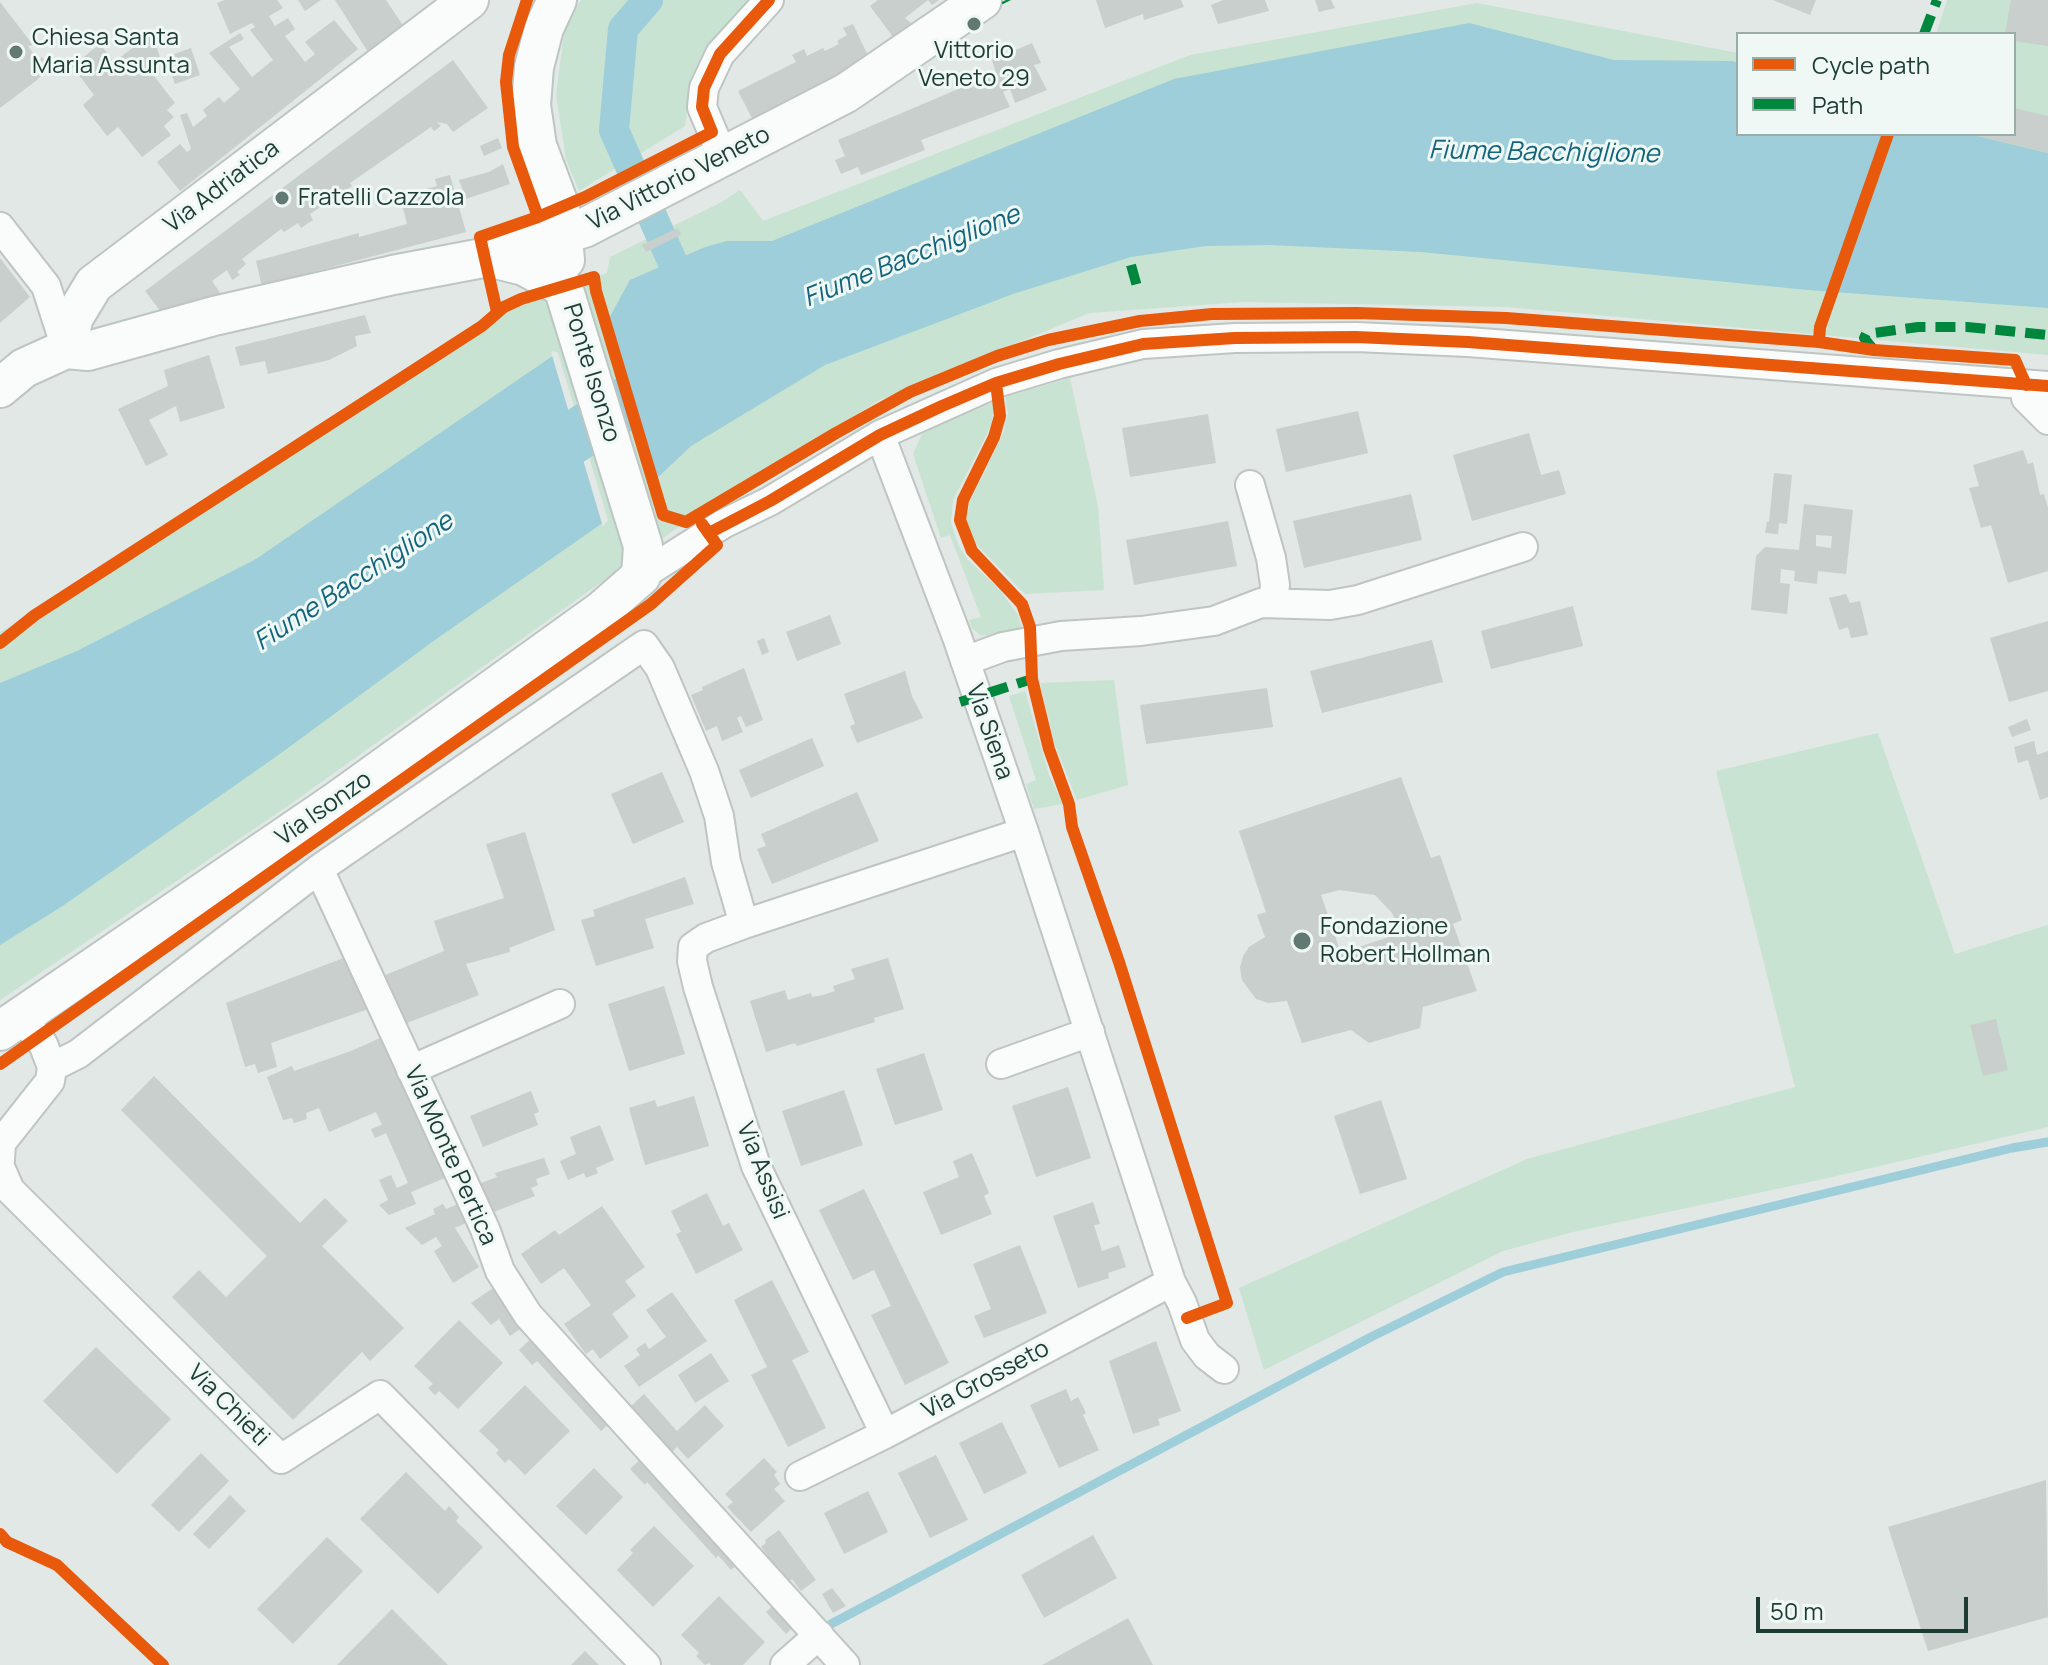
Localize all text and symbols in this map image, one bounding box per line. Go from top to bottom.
marker: Vittorio Veneto 29 [965,15,983,33]
place label: Chiesa Santa Maria Assunta [32,24,190,80]
legend [1736,32,2016,136]
place label: Vittorio Veneto 29 [918,37,1030,93]
marker: Chiesa Santa Maria Assunta [7,43,25,61]
text: Cycle path [1812,48,1930,81]
text: Path [1812,88,1863,121]
street label: Via Vittorio Veneto [583,121,775,237]
street label: Via Adriatica [159,134,285,240]
water label: Fiume Bacchiglione [1428,135,1660,171]
place label: Fratelli Cazzola [298,184,464,212]
marker: Fratelli Cazzola [273,189,291,207]
water label: Fiume Bacchiglione [799,199,1025,315]
street label: Ponte Isonzo [556,300,626,446]
water label: Fiume Bacchiglione [249,506,459,658]
street label: Via Siena [959,680,1019,784]
street label: Via Isonzo [271,766,377,852]
place label: Fondazione Robert Hollman [1320,913,1490,969]
marker: Fondazione Robert Hollman [1291,930,1313,952]
street label: Via Monte Pertica [398,1062,502,1250]
street label: Via Assisi [730,1118,794,1224]
street label: Via Grosseto [918,1334,1054,1426]
street label: Via Chieti [181,1359,275,1453]
scale bar [1760,1581,1972,1631]
text: 50 m [1770,1594,1824,1627]

